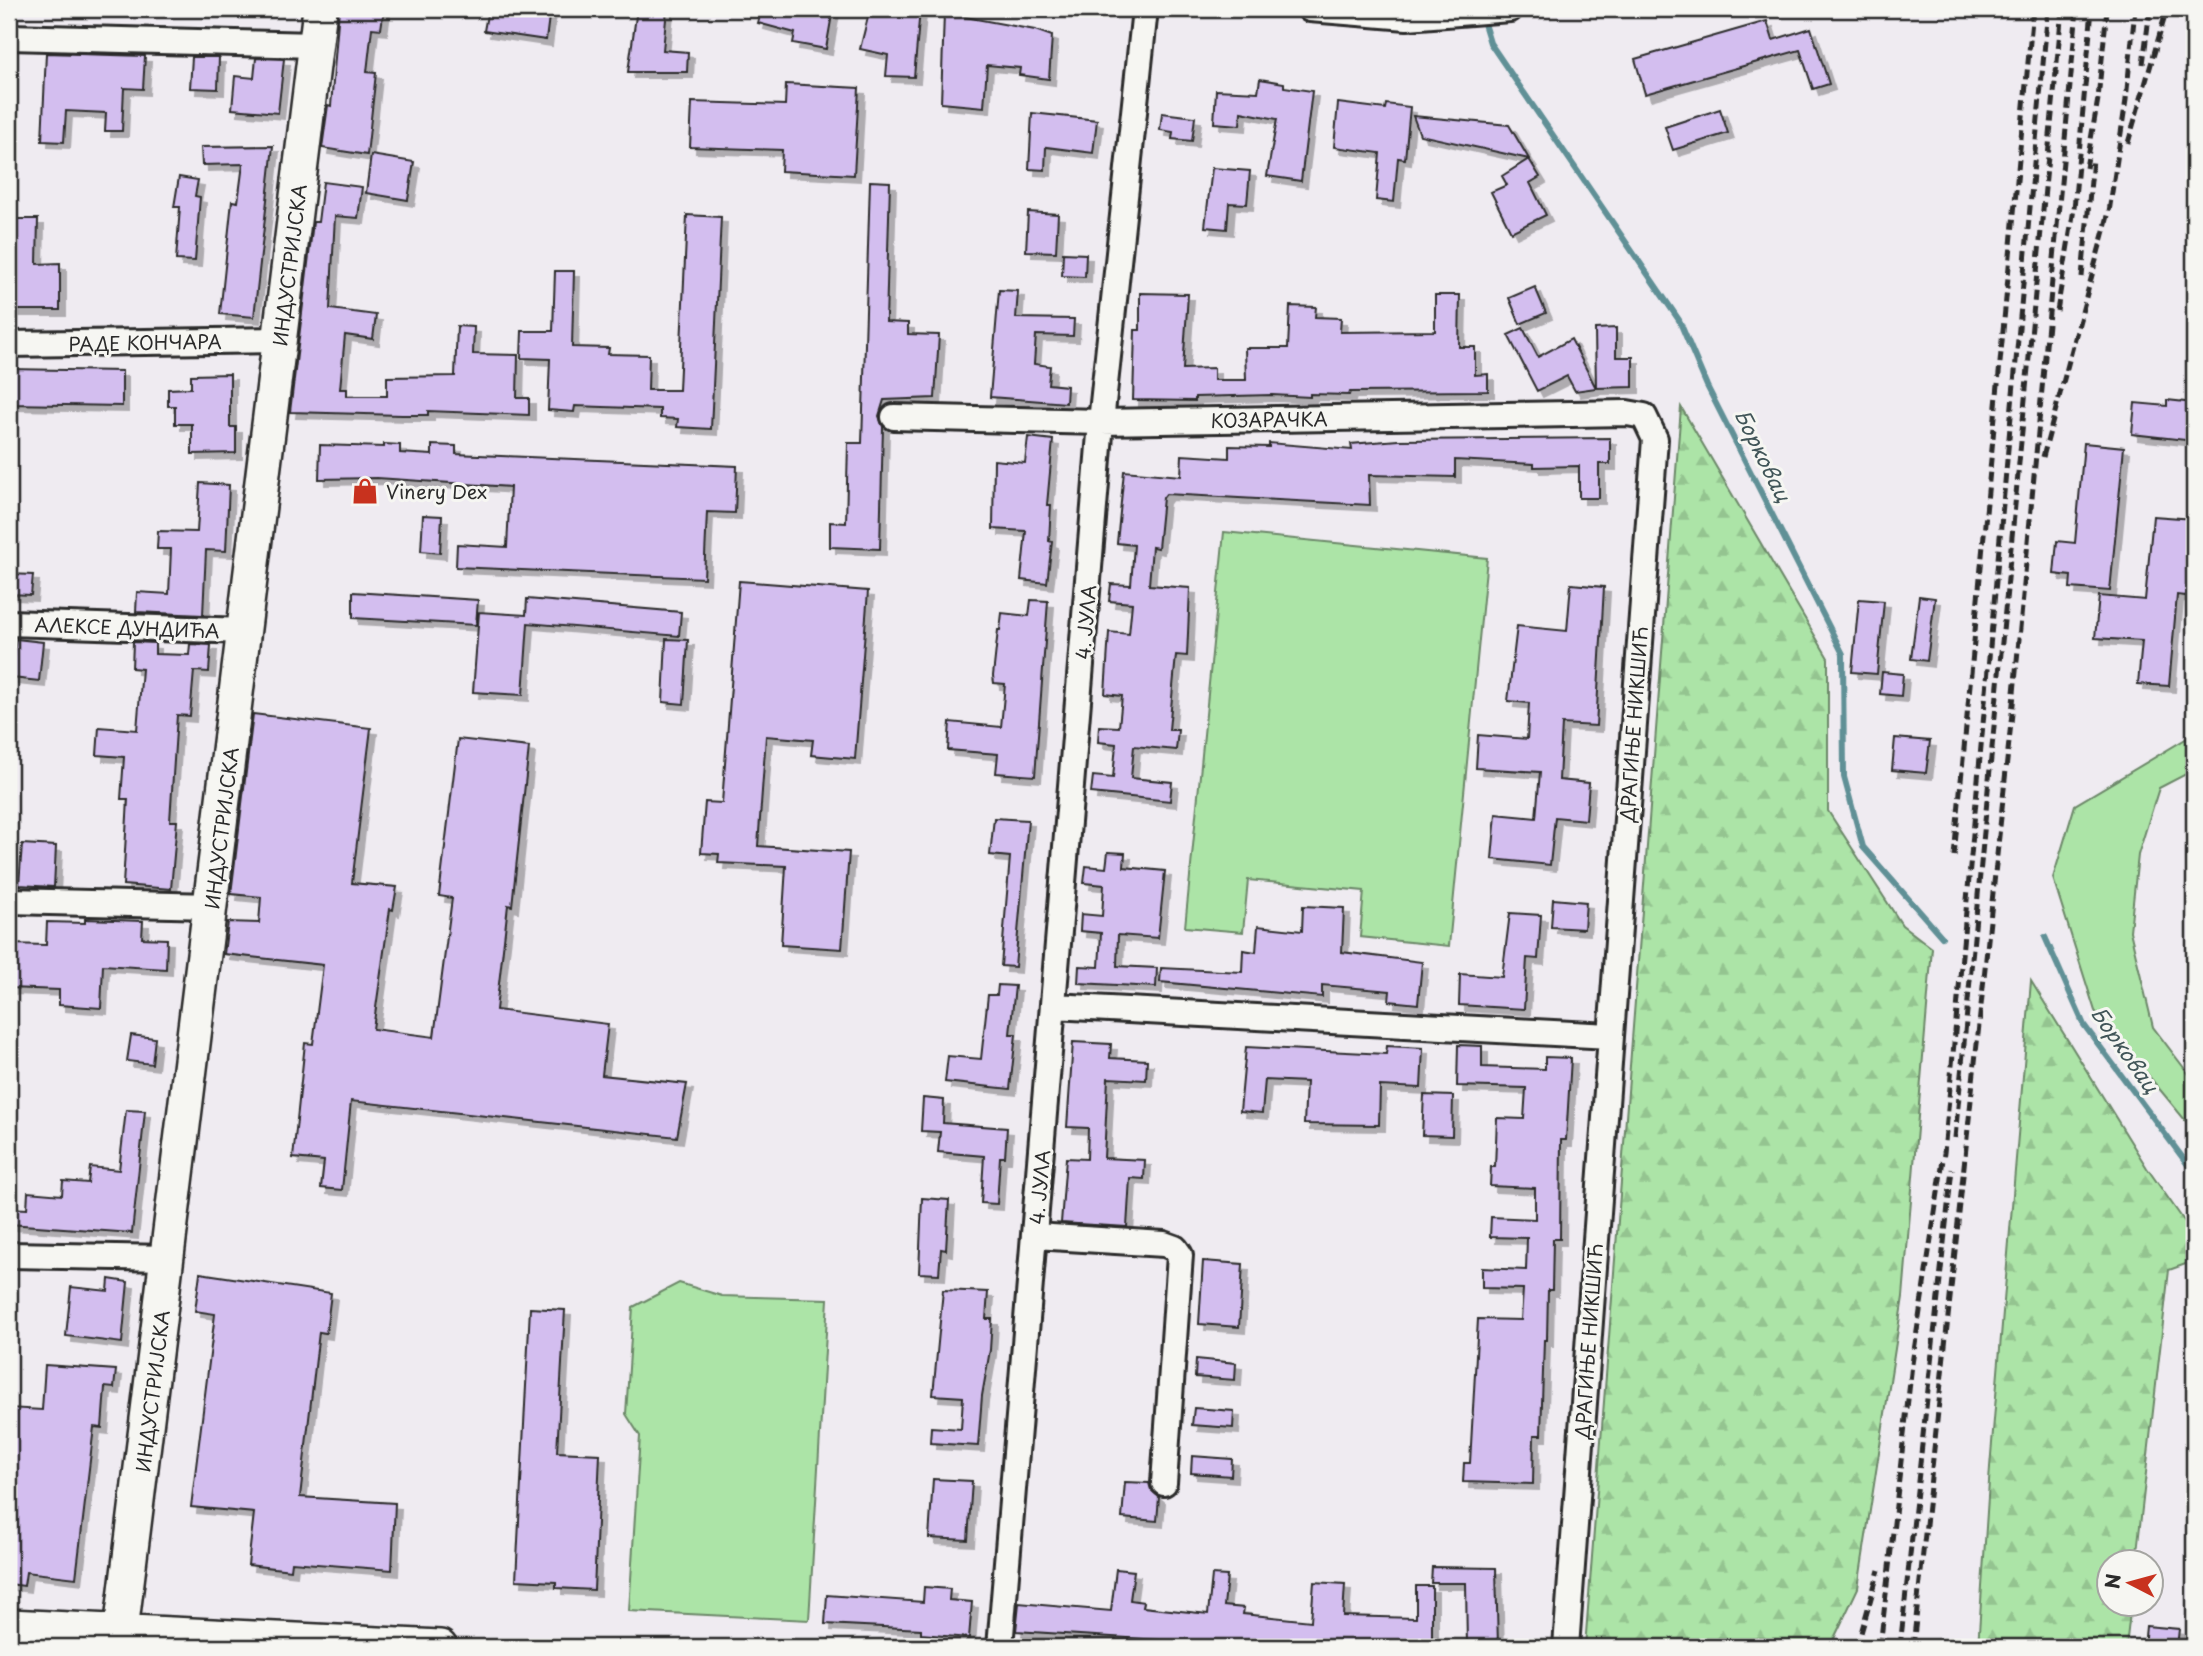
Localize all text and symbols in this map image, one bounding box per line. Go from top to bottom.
street label: ИНДУСТРИЈСКА [265,182,313,348]
street label: РАДЕ КОНЧАРА [68,327,222,357]
water label: Борковац [1728,403,1800,507]
street label: КОЗАРАЧКА [1210,404,1328,434]
shop icon: Vinery Dex [350,476,380,506]
place label: Vinery Dex [386,477,487,505]
street label: 4. ЈУЛА [1068,583,1102,661]
street label: АЛЕКСЕ ДУНДИЋА [34,610,220,644]
street label: ДРАГИЊЕ НИКШИЋ [1612,625,1654,824]
street label: ИНДУСТРИЈСКА [197,745,245,911]
water label: Борковац [2084,999,2168,1099]
street label: 4. ЈУЛА [1022,1148,1056,1226]
street label: ДРАГИЊЕ НИКШИЋ [1567,1242,1609,1441]
street label: ИНДУСТРИЈСКА [128,1308,176,1474]
north arrow [2094,1548,2164,1618]
text: N [2097,1572,2127,1590]

